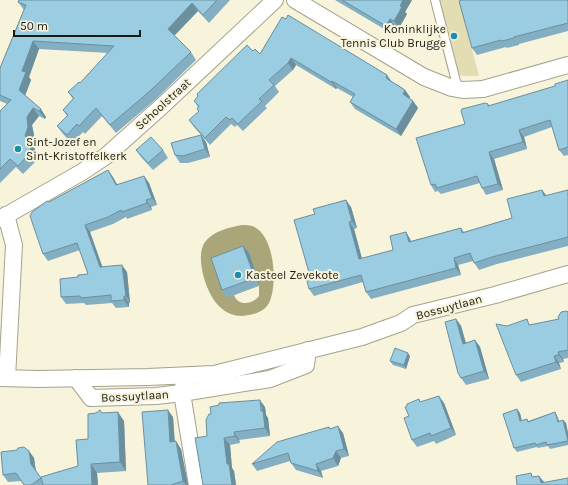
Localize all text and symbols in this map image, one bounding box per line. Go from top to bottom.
scale bar [14,12,140,38]
text: 50 m [20,19,48,33]
place label: Koninklijke Tennis Club Brugge [341,22,446,50]
marker: Koninklijke Tennis Club Brugge [449,31,459,41]
street label: Schoolstraat [132,75,194,133]
place label: Sint-Jozef en Sint-Kristoffelkerk [26,135,127,163]
marker: Sint-Jozef en Sint-Kristoffelkerk [13,144,23,154]
place label: Kasteel Zevekote [246,268,339,282]
marker: Kasteel Zevekote [233,270,243,280]
street label: Bossuytlaan [414,291,484,323]
street label: Bossuytlaan [101,387,169,405]

